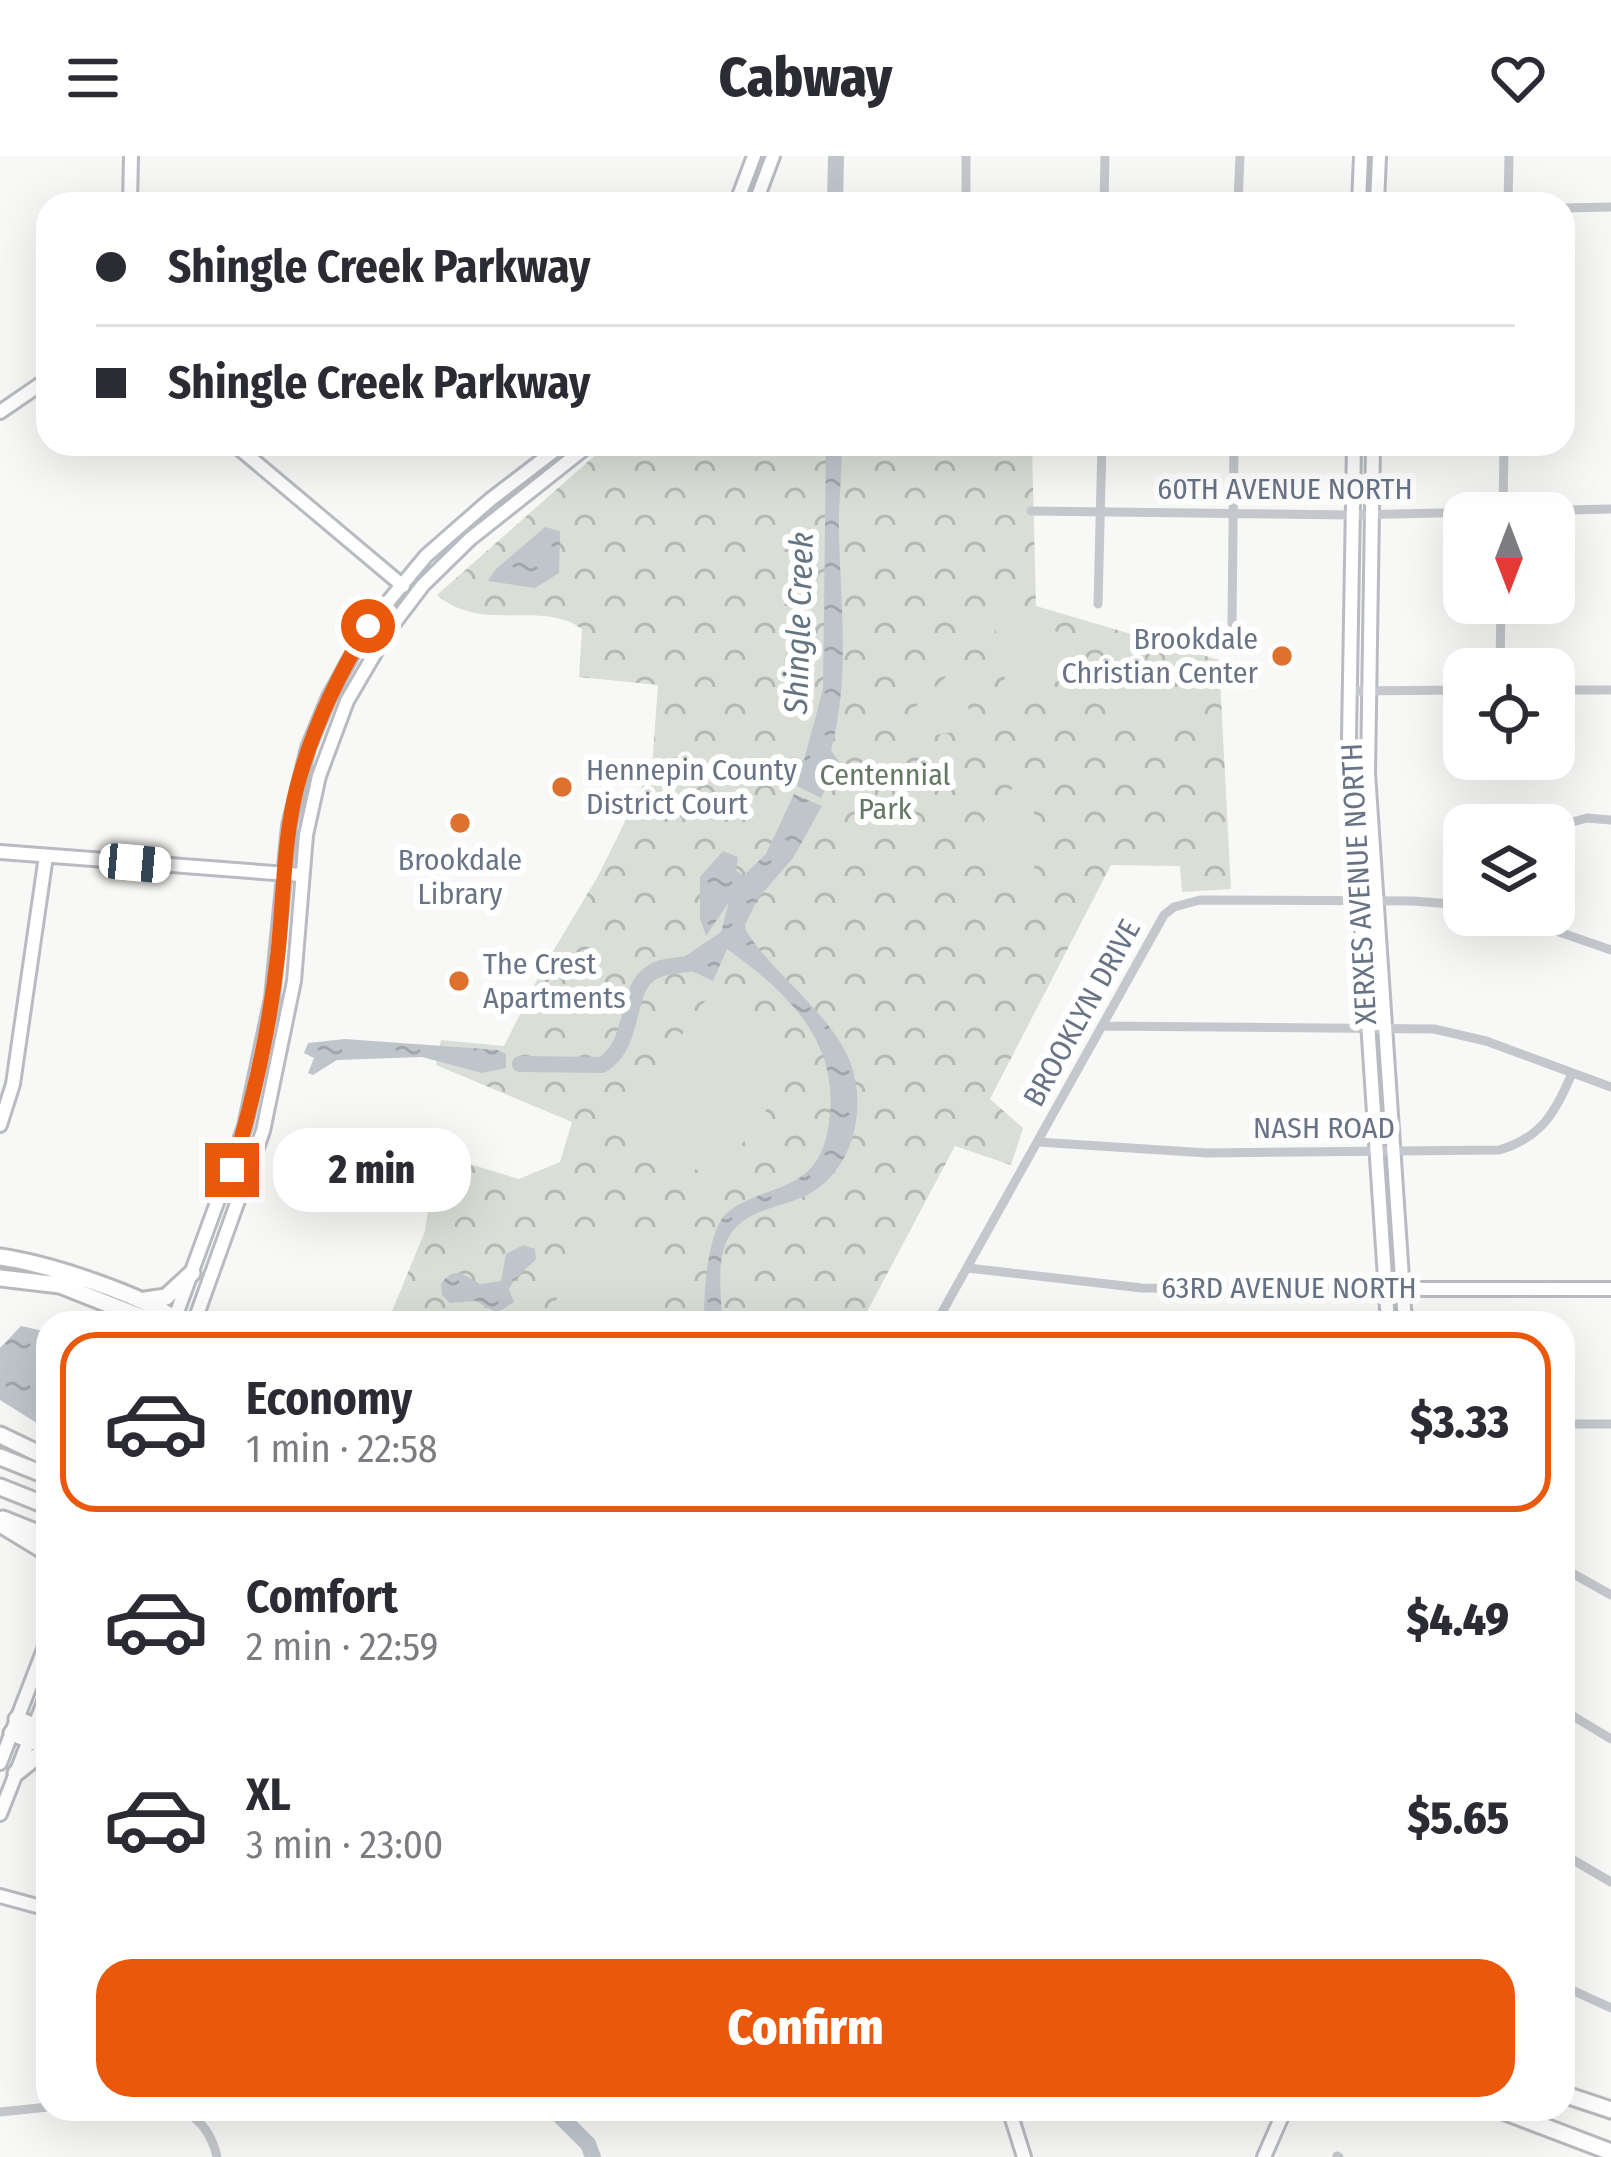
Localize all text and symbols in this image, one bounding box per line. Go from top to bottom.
icon: menu [60,45,126,111]
icon: heart [1485,45,1551,111]
text: Cabway [719,46,892,110]
text: Shingle Creek Parkway [168,240,590,294]
text: Shingle Creek Parkway [168,356,590,410]
street label: 60TH AVENUE NORTH [1157,471,1413,507]
north arrow [1443,492,1575,624]
map controls [1443,492,1575,936]
water label: Shingle Creek [776,531,822,716]
route start [341,599,395,653]
place label: Brookdale Christian Center [1062,621,1259,691]
marker: Brookdale Christian Center [1269,643,1295,669]
button: locate [1443,648,1575,780]
street label: XERXES AVENUE NORTH [1334,742,1384,1026]
place label: Hennepin County District Court [586,752,797,822]
park label: Centennial Park [820,757,951,827]
marker: Hennepin County District Court [549,774,575,800]
button: layers [1443,804,1575,936]
marker: Brookdale Library [447,810,473,836]
car [98,842,172,884]
place label: Brookdale Library [398,842,522,912]
street label: BROOKLYN DRIVE [1016,913,1148,1113]
place label: The Crest Apartments [483,946,626,1016]
marker: The Crest Apartments [446,968,472,994]
street label: NASH ROAD [1253,1110,1395,1146]
callout: 2 min [274,1128,472,1212]
route end [205,1143,259,1197]
text: 2 min [329,1147,415,1193]
street label: 63RD AVENUE NORTH [1161,1270,1417,1306]
icon: car [102,1368,210,1476]
text: Economy [246,1372,412,1426]
text: $3.33 [1410,1395,1509,1449]
text: 1 min · 22:58 [246,1426,438,1472]
icon: car [102,1566,210,1674]
text: Comfort [246,1570,398,1624]
text: $4.49 [1407,1593,1509,1647]
text: 2 min · 22:59 [246,1624,438,1670]
icon: car [102,1764,210,1872]
text: XL [246,1768,291,1822]
text: $5.65 [1408,1791,1509,1845]
text: 3 min · 23:00 [246,1822,443,1868]
button: Confirm [96,1959,1515,2097]

